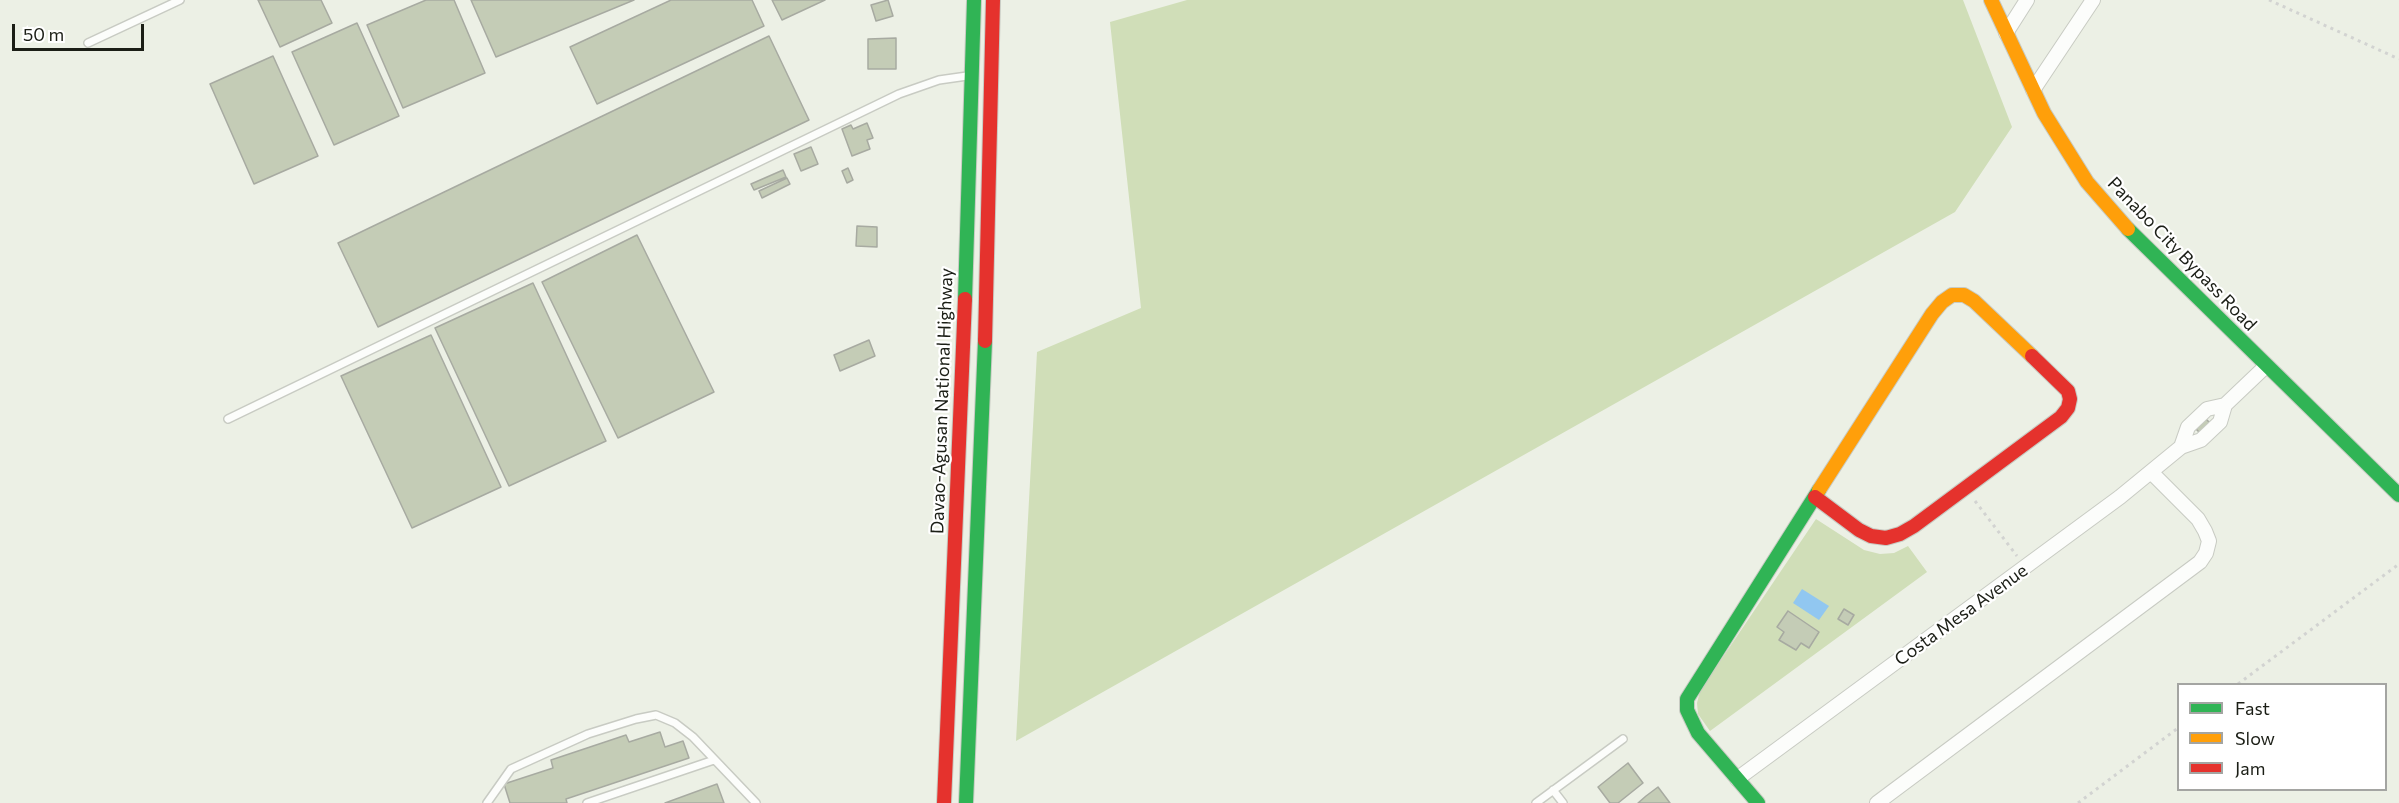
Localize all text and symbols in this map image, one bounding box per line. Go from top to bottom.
scale bar [15,12,147,50]
text: 50 m [23,23,64,45]
street label: Panabo City Bypass Road [2103,173,2261,335]
street label: Davao-Agusan National Highway [927,268,957,534]
street label: Costa Mesa Avenue [1890,560,2032,670]
legend [2177,683,2387,791]
text: Fast [2235,697,2270,719]
text: Slow [2235,727,2275,749]
text: Jam [2235,757,2265,779]

